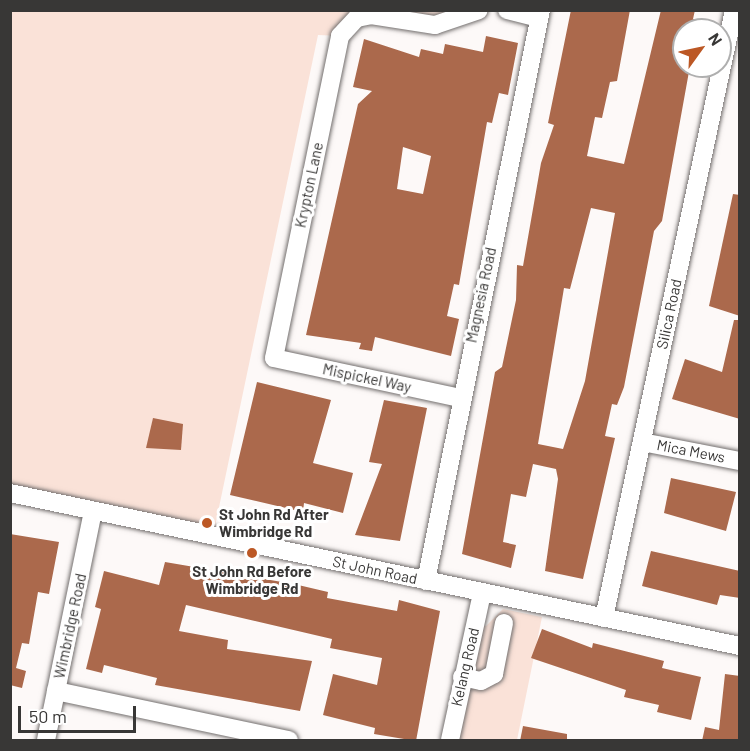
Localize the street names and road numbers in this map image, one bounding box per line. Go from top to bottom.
street label: Krypton Lane [291,141,327,229]
street label: Magnesia Road [462,246,500,344]
street label: Silica Road [653,277,685,351]
street label: Mispickel Way [321,360,413,396]
street label: Mica Mews [655,436,727,466]
street label: St John Road [331,552,419,588]
street label: Wimbridge Road [50,572,90,680]
street label: Kelang Road [447,626,483,708]

